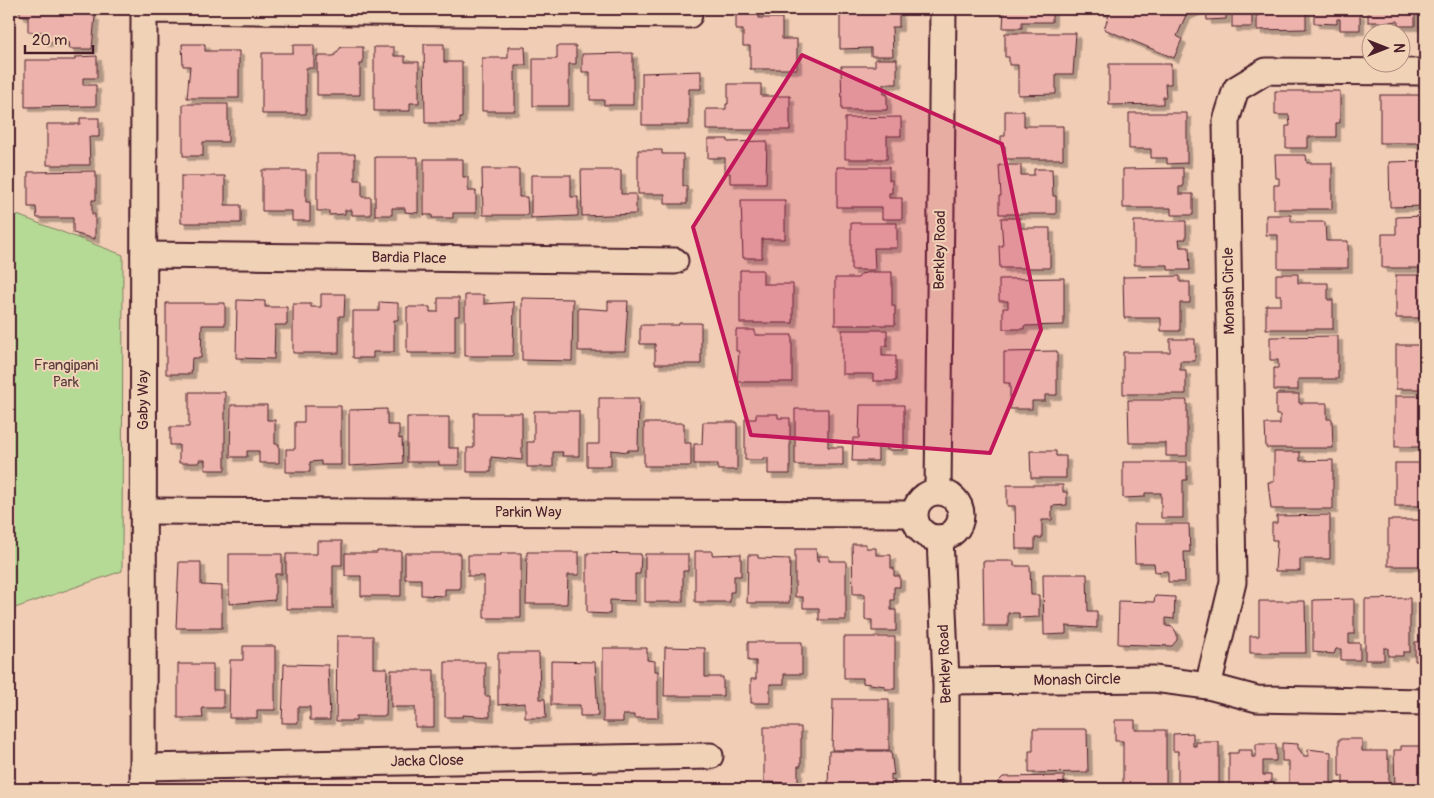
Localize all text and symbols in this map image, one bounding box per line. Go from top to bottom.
scale bar [25,22,92,54]
north arrow [1362,22,1412,72]
text: 20 m [32,31,67,50]
text: N [1390,43,1407,53]
street label: Berkley Road [930,210,950,290]
street label: Monash Circle [1219,247,1239,335]
street label: Bardia Place [372,248,447,268]
park label: Frangipani Park [34,356,99,392]
street label: Gaby Way [134,369,153,430]
street label: Parkin Way [495,503,562,522]
street label: Berkley Road [934,624,956,704]
street label: Monash Circle [1033,670,1121,690]
street label: Jacka Close [390,751,464,771]

